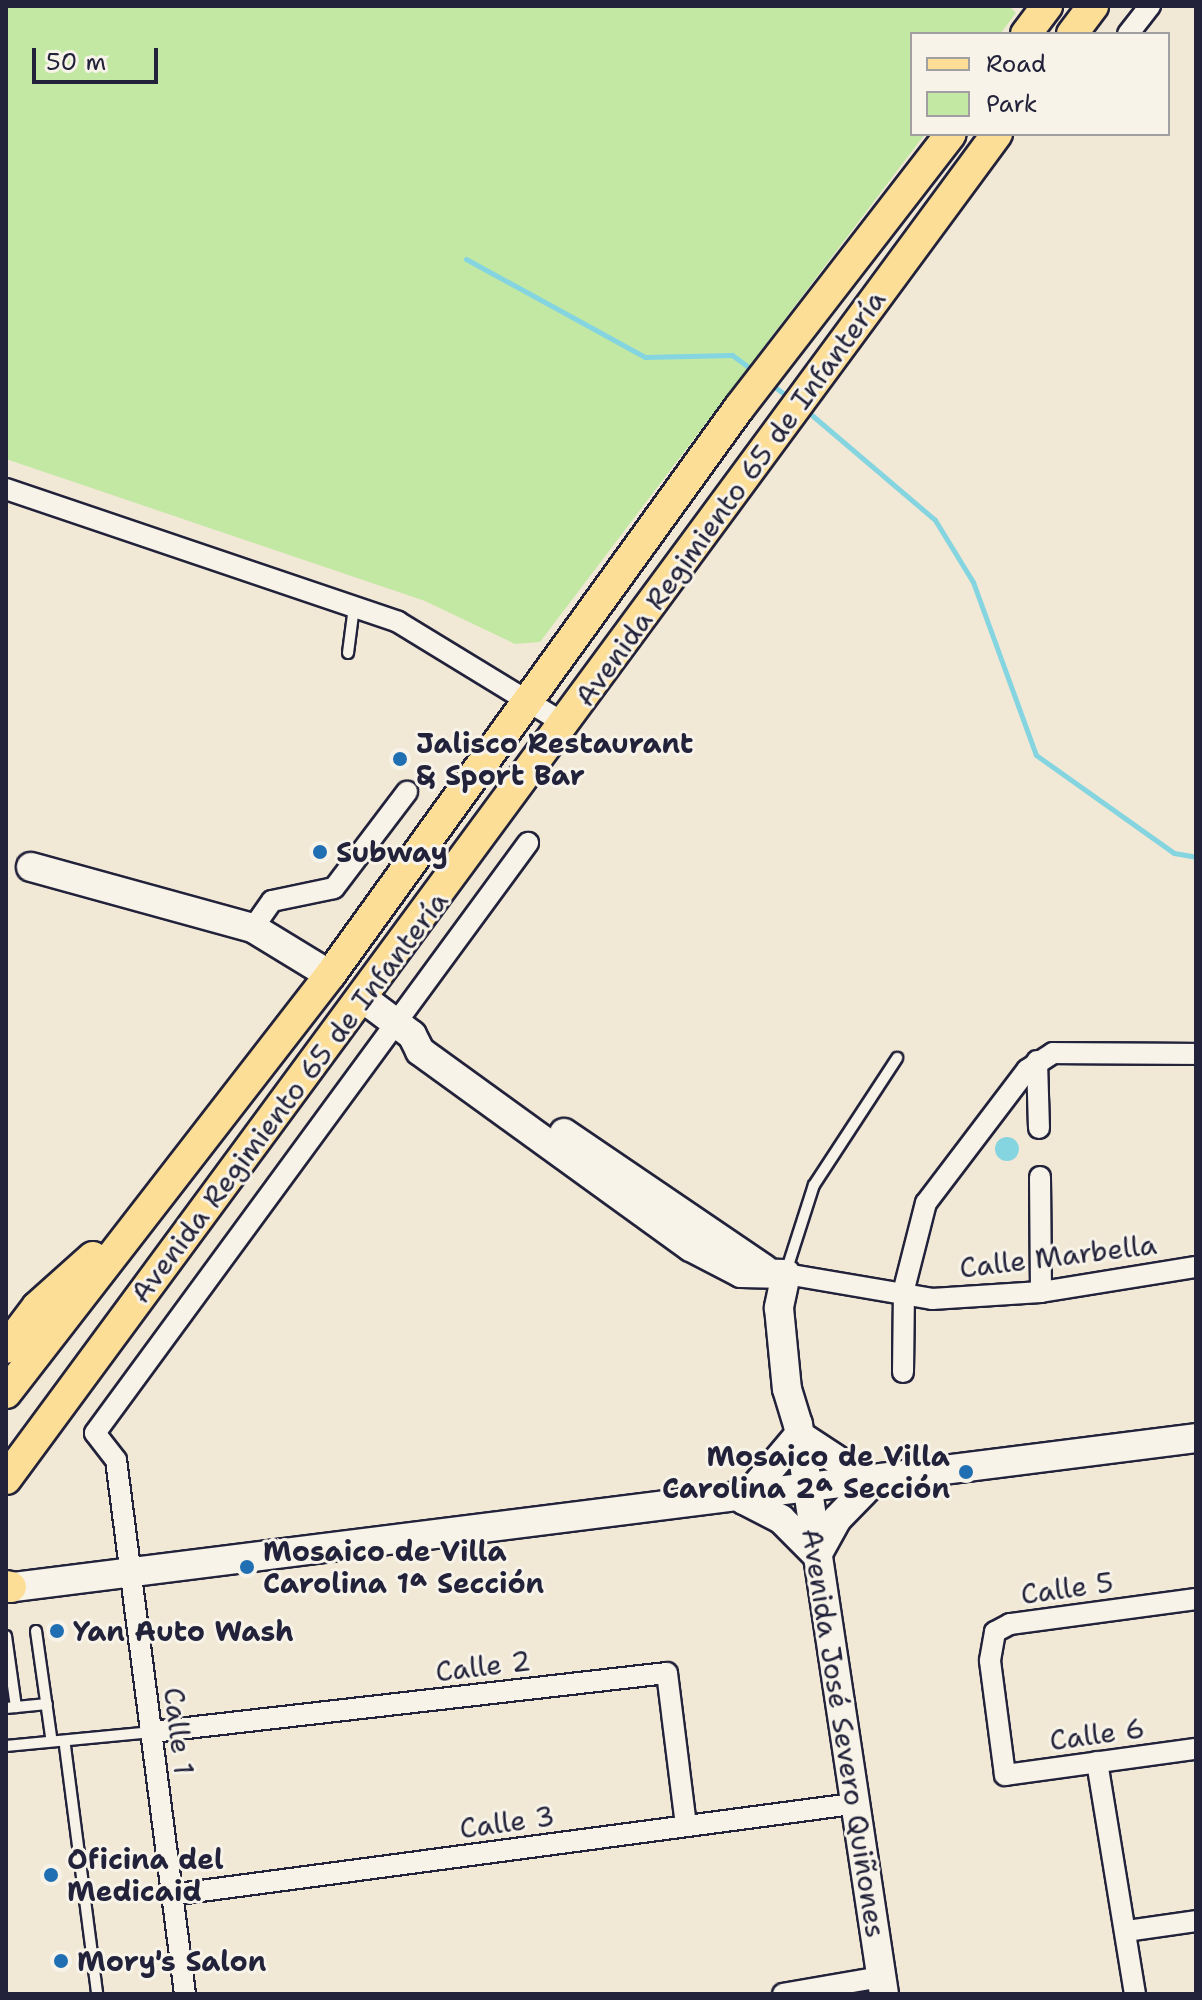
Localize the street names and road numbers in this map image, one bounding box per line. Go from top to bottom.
street label: Avenida Regimiento 65 de Infantería [568,283,892,713]
street label: Avenida Regimiento 65 de Infantería [123,885,455,1309]
street label: Calle Marbella [957,1227,1159,1285]
street label: Avenida José Severo Quiñones [795,1526,893,1940]
street label: Calle 5 [1018,1565,1116,1611]
street label: Calle 2 [433,1643,533,1689]
street label: Calle 1 [157,1685,201,1777]
street label: Calle 6 [1047,1711,1147,1757]
street label: Calle 3 [457,1799,557,1845]

